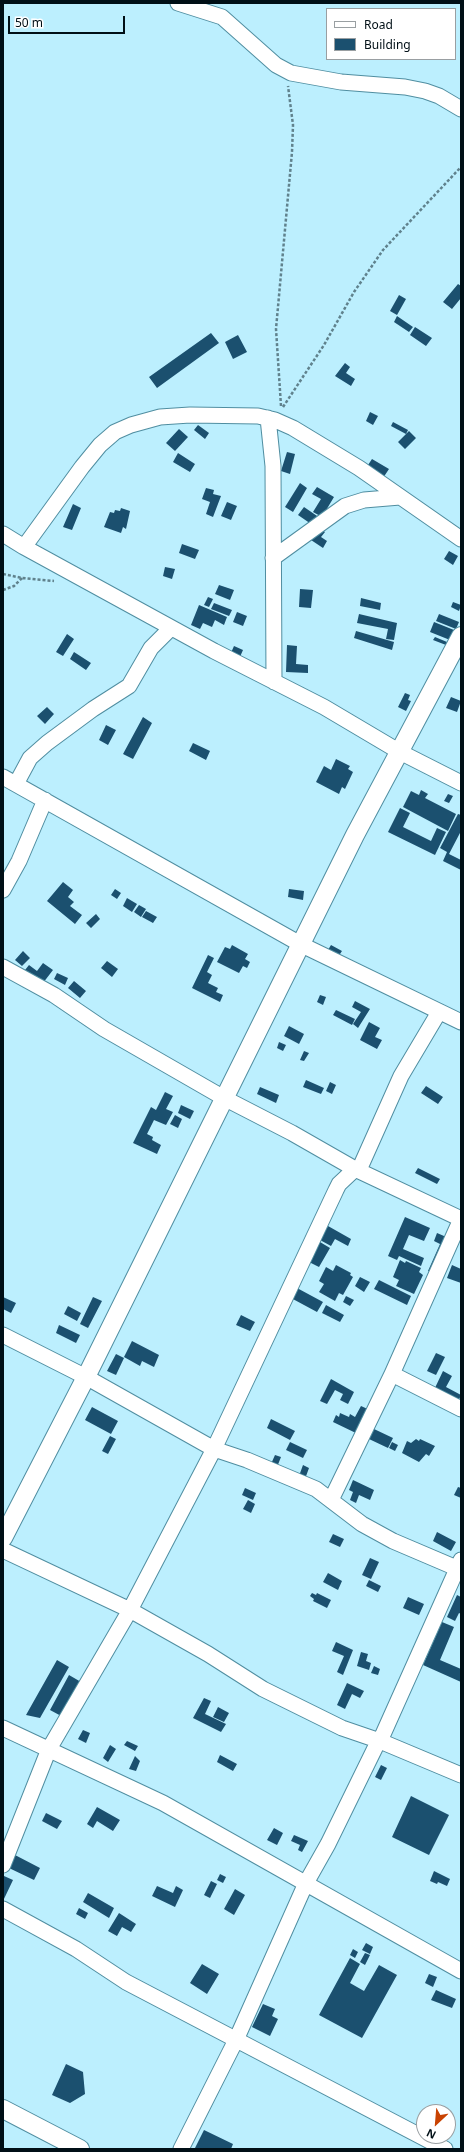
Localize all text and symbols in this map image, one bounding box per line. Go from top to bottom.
scale bar [10,8,127,34]
legend [326,8,456,60]
text: 50 m [15,14,43,31]
text: Road [364,16,393,33]
text: Building [364,36,411,53]
north arrow [416,2104,456,2144]
text: N [424,2126,438,2143]

